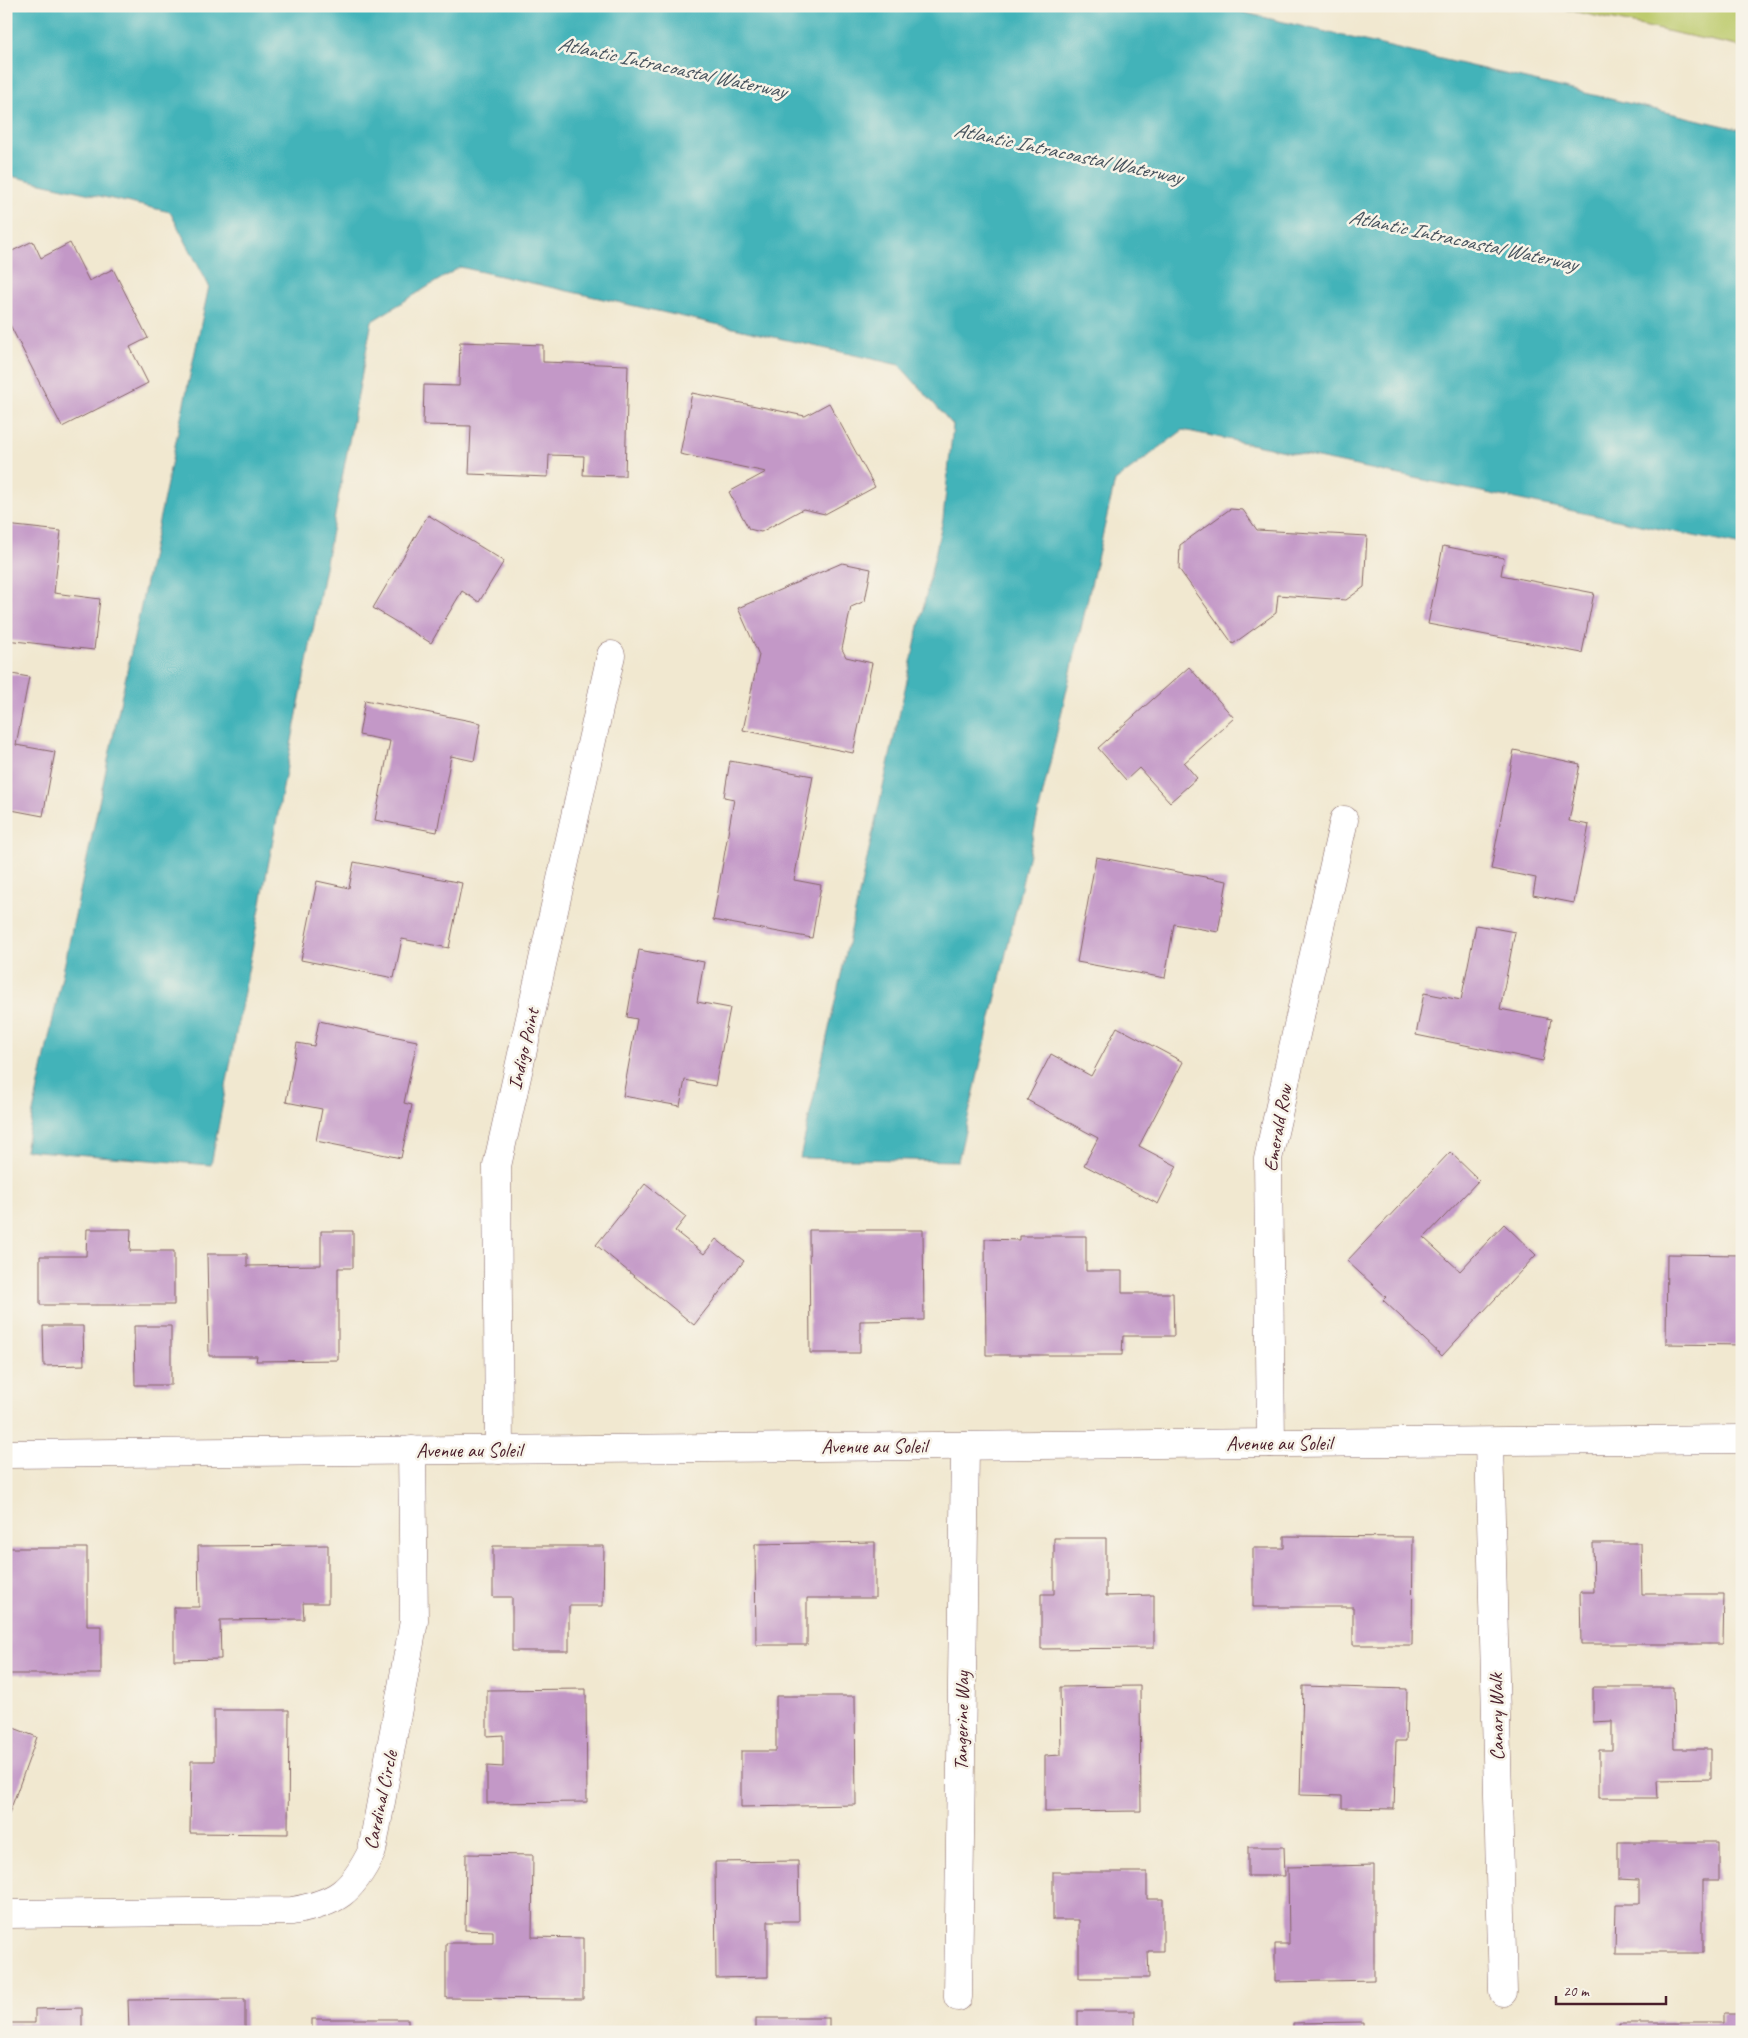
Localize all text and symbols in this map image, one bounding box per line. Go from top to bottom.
water label: Atlantic Intracoastal Waterway [556,30,792,105]
water label: Atlantic Intracoastal Waterway [952,116,1188,191]
water label: Atlantic Intracoastal Waterway [1347,203,1583,278]
street label: Indigo Point [502,1004,545,1092]
street label: Emerald Row [1258,1081,1298,1173]
street label: Avenue au Soleil [1226,1431,1335,1456]
street label: Avenue au Soleil [821,1434,930,1459]
street label: Avenue au Soleil [416,1438,525,1463]
street label: Tangerine Way [948,1670,975,1771]
street label: Canary Walk [1483,1671,1510,1761]
street label: Cardinal Circle [358,1747,403,1852]
scale bar [1556,1973,1666,2005]
text: 20 m [1563,1982,1590,2001]

